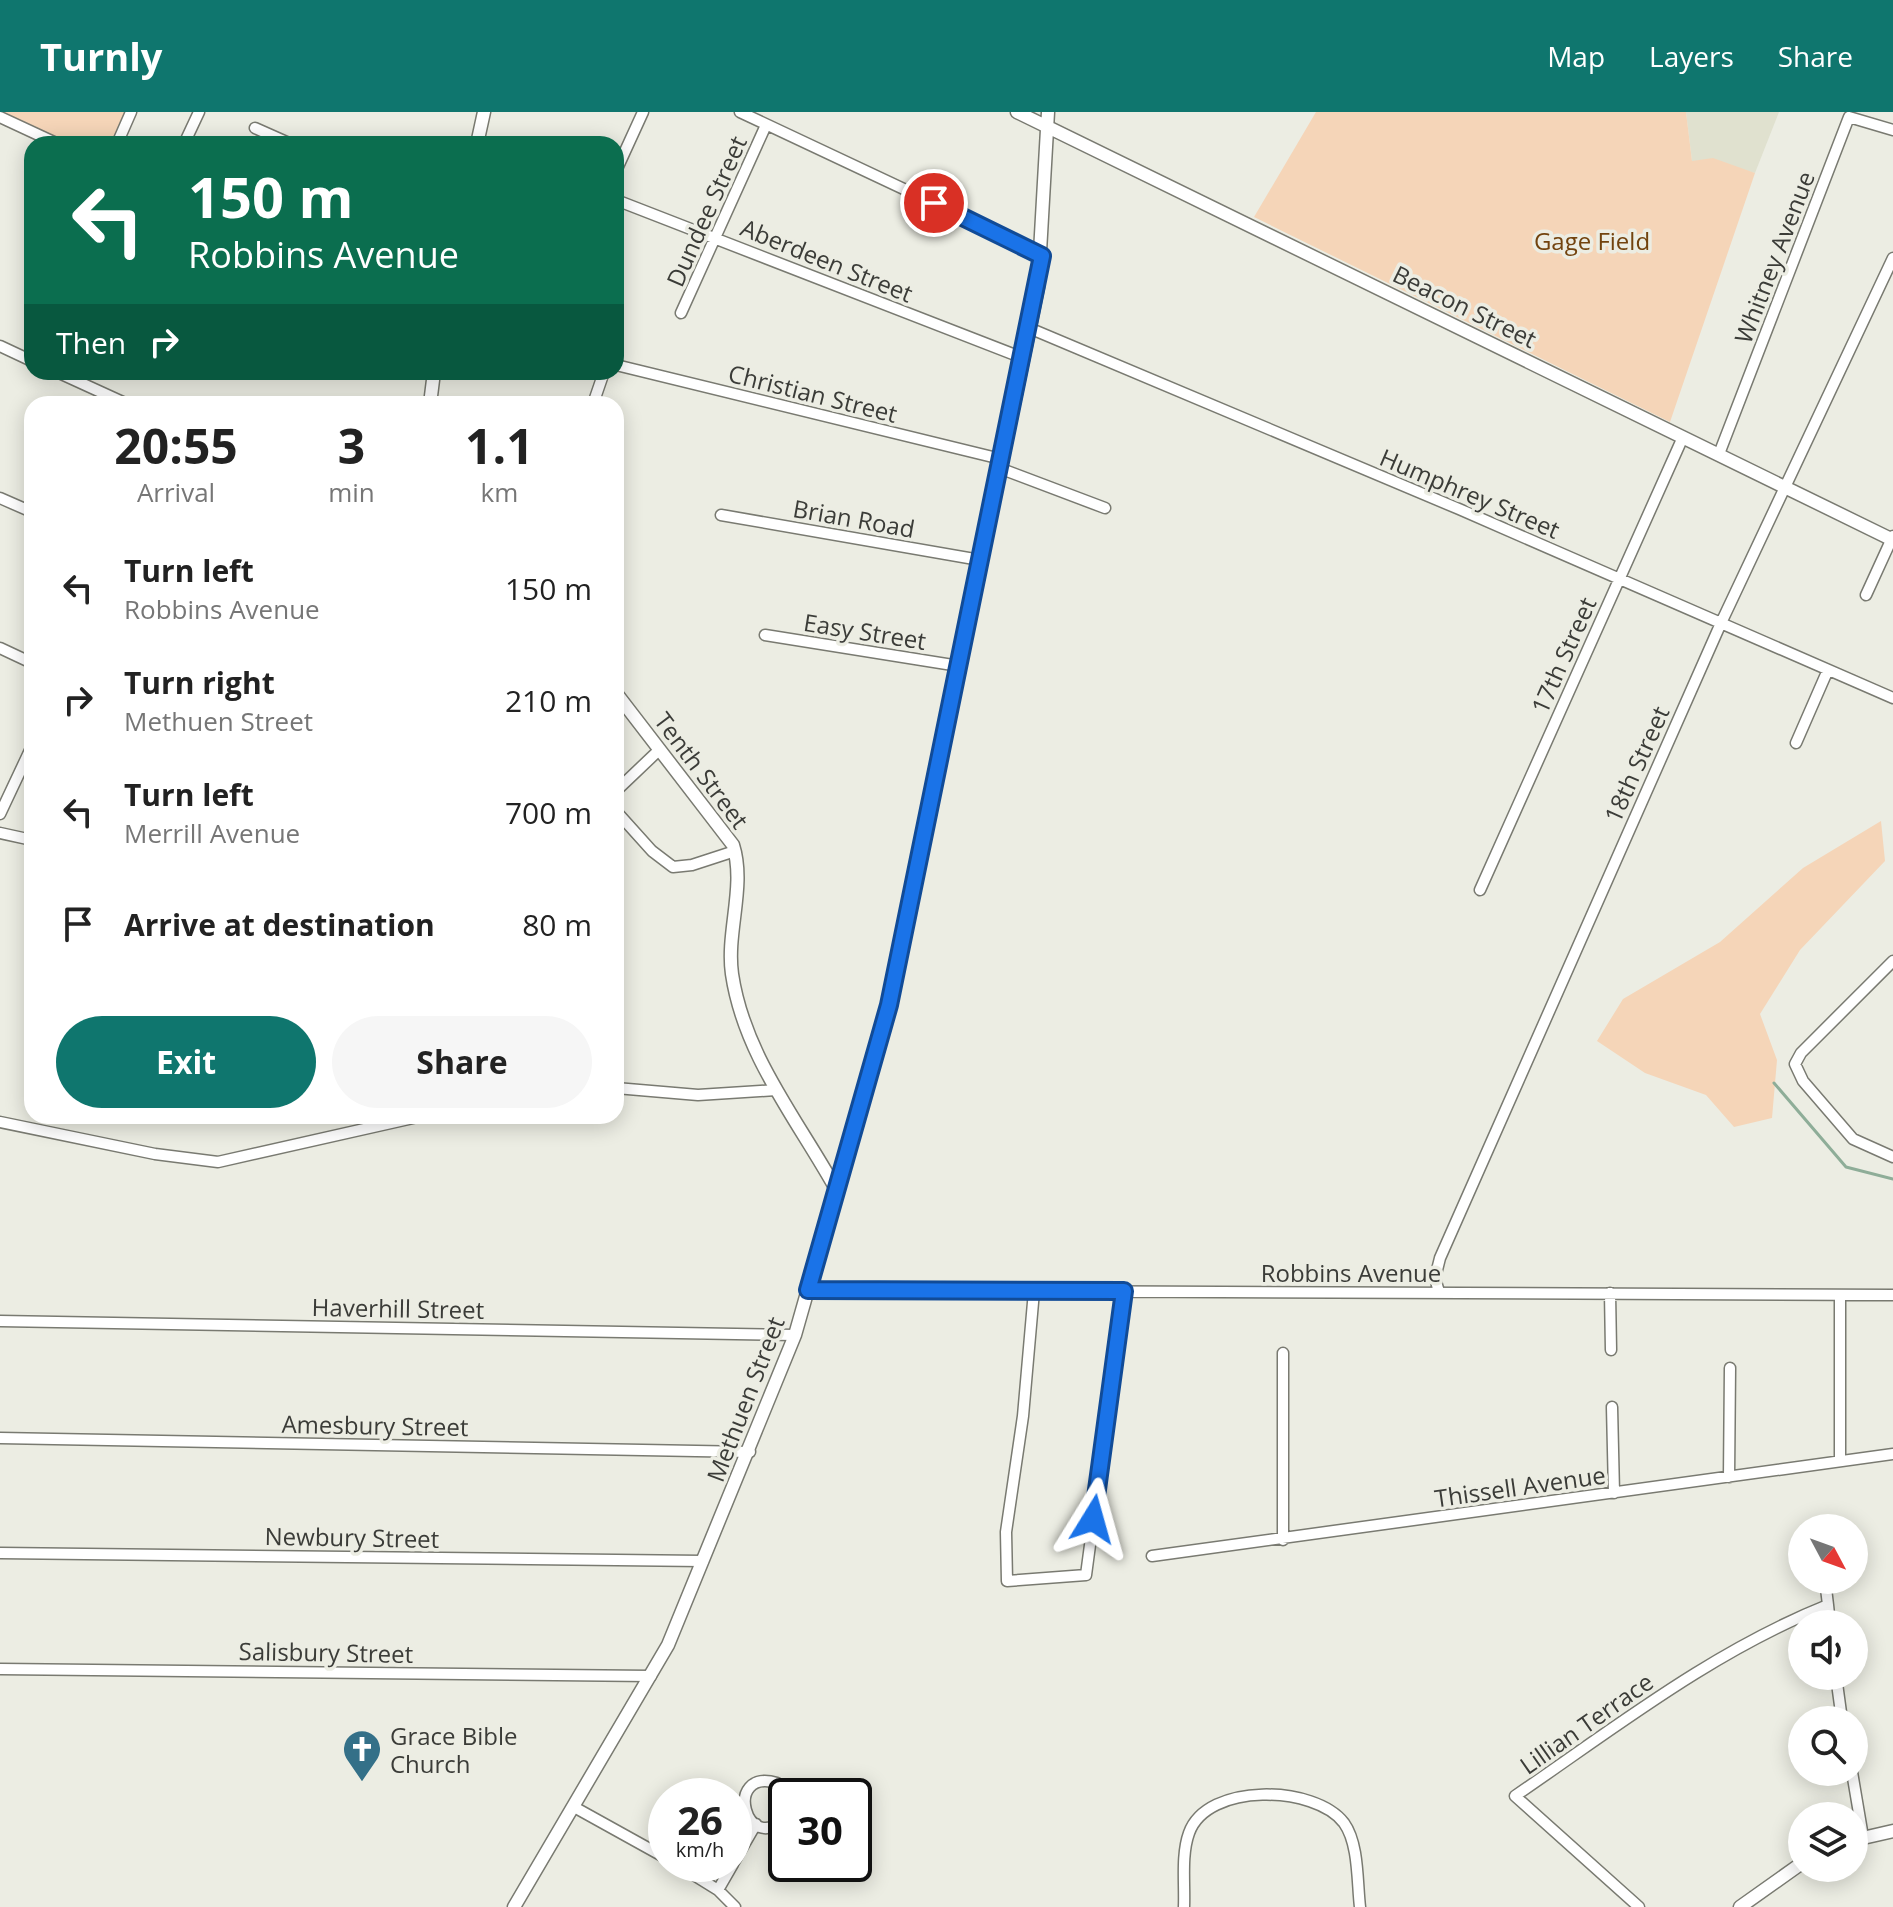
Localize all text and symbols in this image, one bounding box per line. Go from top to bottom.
text: Turnly [40,30,162,82]
text: Map [1547,37,1605,75]
text: Layers [1649,37,1734,75]
text: Share [1778,37,1853,75]
street label: Dundee Street [658,130,754,292]
text: 150 m [188,158,354,234]
street label: Whitney Avenue [1726,166,1822,348]
icon: left [56,168,160,272]
pin [900,169,968,237]
icon: arrive [912,181,956,225]
street label: Aberdeen Street [736,210,918,310]
park label: Gage Field [1534,224,1650,257]
text: Robbins Avenue [188,230,459,279]
street label: Beacon Street [1388,257,1542,355]
icon: right [142,320,186,364]
text: Then [56,322,126,363]
street label: Christian Street [725,356,901,430]
text: 20:55 [114,413,238,478]
text: 3 [338,413,365,478]
text: 1.1 [465,413,534,478]
street label: Humphrey Street [1375,440,1565,546]
text: Arrival [137,474,215,510]
text: min [328,474,375,510]
text: km [480,474,518,510]
street label: Brian Road [791,491,917,545]
text: Turn left [124,550,254,591]
icon: left [56,566,100,610]
text: 150 m [505,568,592,609]
text: Robbins Avenue [124,591,320,627]
street label: 17th Street [1523,592,1603,718]
street label: Easy Street [801,605,929,657]
text: Turn right [124,662,275,703]
icon: right [56,678,100,722]
text: 210 m [505,680,592,721]
street label: 18th Street [1596,701,1676,827]
text: Methuen Street [124,703,313,739]
street label: Tenth Street [647,705,757,835]
text: Turn left [124,774,254,815]
icon: left [56,790,100,834]
text: 700 m [505,792,592,833]
text: Merrill Avenue [124,815,300,851]
icon: arrive [56,902,100,946]
text: Arrive at destination [124,904,435,945]
text: 80 m [522,904,592,945]
button: Exit [56,1016,316,1108]
button: Share [332,1016,592,1108]
street label: Robbins Avenue [1261,1256,1441,1289]
street label: Haverhill Street [311,1290,485,1326]
street label: Methuen Street [698,1312,792,1486]
street label: Amesbury Street [281,1407,469,1443]
street label: Thissell Avenue [1432,1458,1608,1514]
position arrow [1051,1477,1135,1561]
north arrow [1788,1514,1868,1594]
map controls [1788,1514,1868,1882]
street label: Newbury Street [264,1519,440,1555]
button: sound [1788,1610,1868,1690]
street label: Salisbury Street [238,1634,414,1670]
street label: Lillian Terrace [1513,1665,1659,1781]
button: search [1788,1706,1868,1786]
place label: Grace Bible Church [390,1719,518,1780]
church icon: Grace Bible Church [341,1728,383,1783]
speed limit sign: 30 [768,1778,872,1882]
text: 26 [677,1792,723,1847]
button: layers [1788,1802,1868,1882]
text: km/h [676,1836,724,1863]

